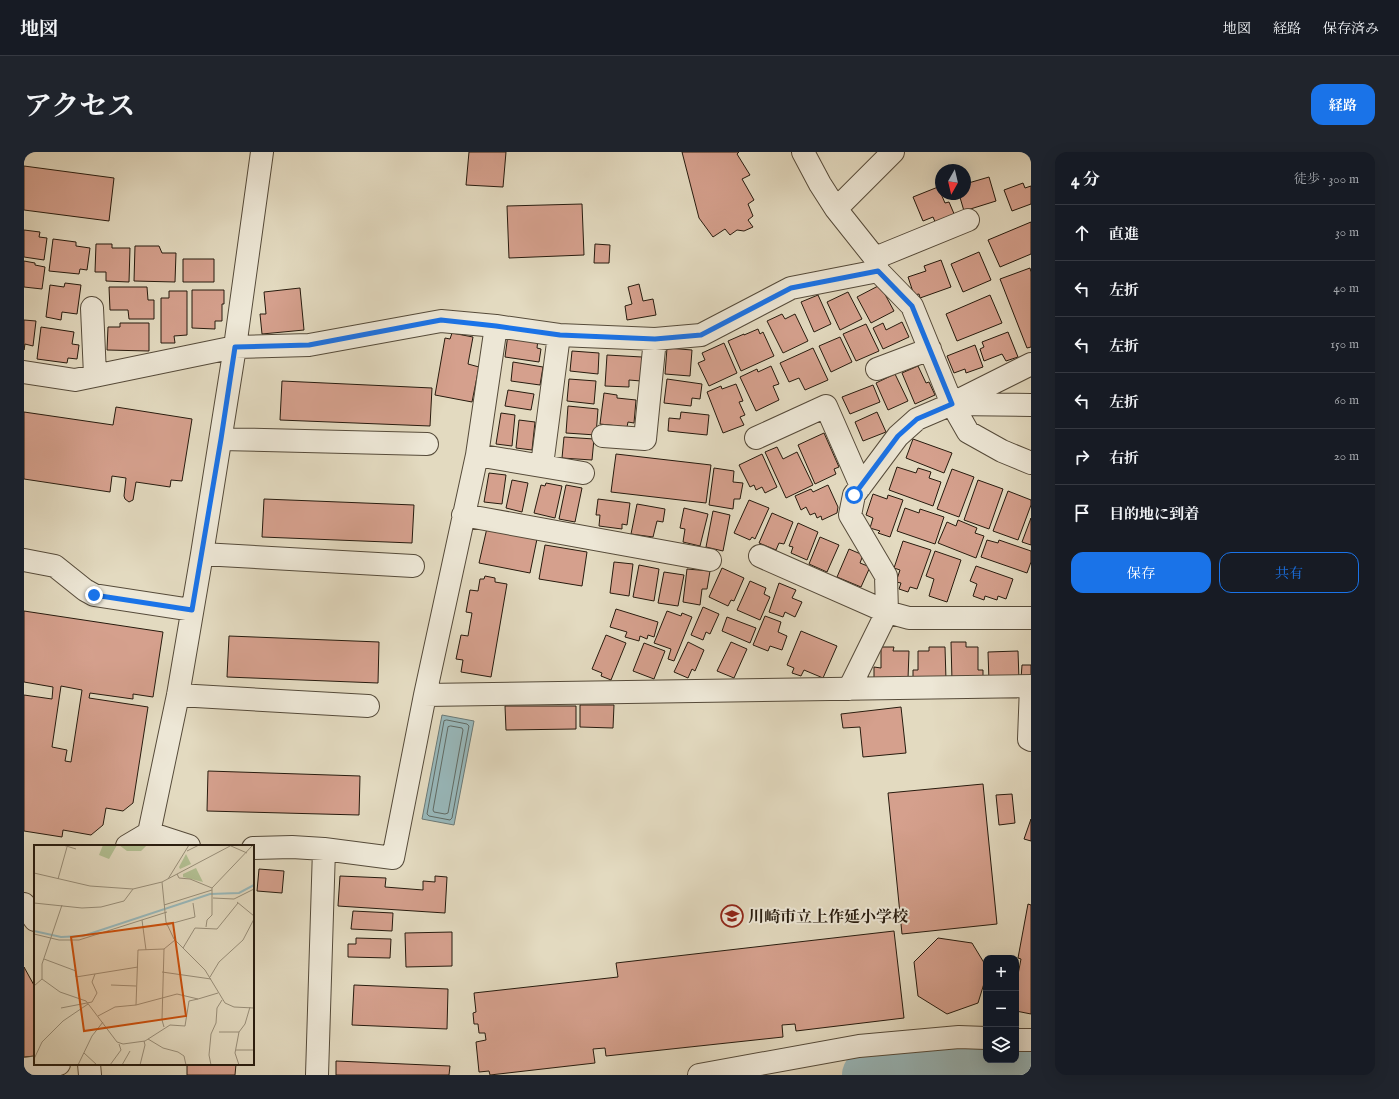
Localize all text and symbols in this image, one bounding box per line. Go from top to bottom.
text: 地図 [20,18,58,42]
text: 地図 [1223,20,1251,38]
text: 経路 [1273,20,1301,38]
text: 保存済み [1323,20,1379,38]
button: 経路 [1311,84,1375,125]
text: アクセス [24,90,135,125]
north arrow [935,164,971,200]
text: 4 分 [1071,170,1100,191]
text: 徒歩 · 300 m [1294,171,1359,188]
icon: ahead [1071,222,1093,244]
text: 30 m [1335,224,1359,241]
text: 直進 [1109,225,1139,244]
icon: left [1071,278,1093,300]
text: 40 m [1333,280,1359,297]
text: 左折 [1109,281,1139,300]
icon: left [1071,334,1093,356]
text: 150 m [1330,336,1359,353]
text: 左折 [1109,337,1139,356]
icon: left [1071,390,1093,412]
text: 60 m [1334,392,1359,409]
text: 左折 [1109,393,1139,412]
icon: right [1071,446,1093,468]
text: 20 m [1334,448,1359,465]
text: 右折 [1109,449,1139,468]
route start [845,486,863,504]
icon: arrive [1071,502,1093,524]
text: 目的地に到着 [1109,505,1199,524]
button: 保存 [1071,552,1211,593]
button: 共有 [1219,552,1359,593]
route end [85,586,103,604]
inset map [34,845,254,1065]
school or university icon: 川崎市立上作延小学校 [719,903,745,929]
place label: 川崎市立上作延小学校 [748,908,909,928]
map controls [983,955,1019,1063]
button: + [983,955,1019,991]
button: − [983,991,1019,1027]
button: layers [983,1027,1019,1063]

